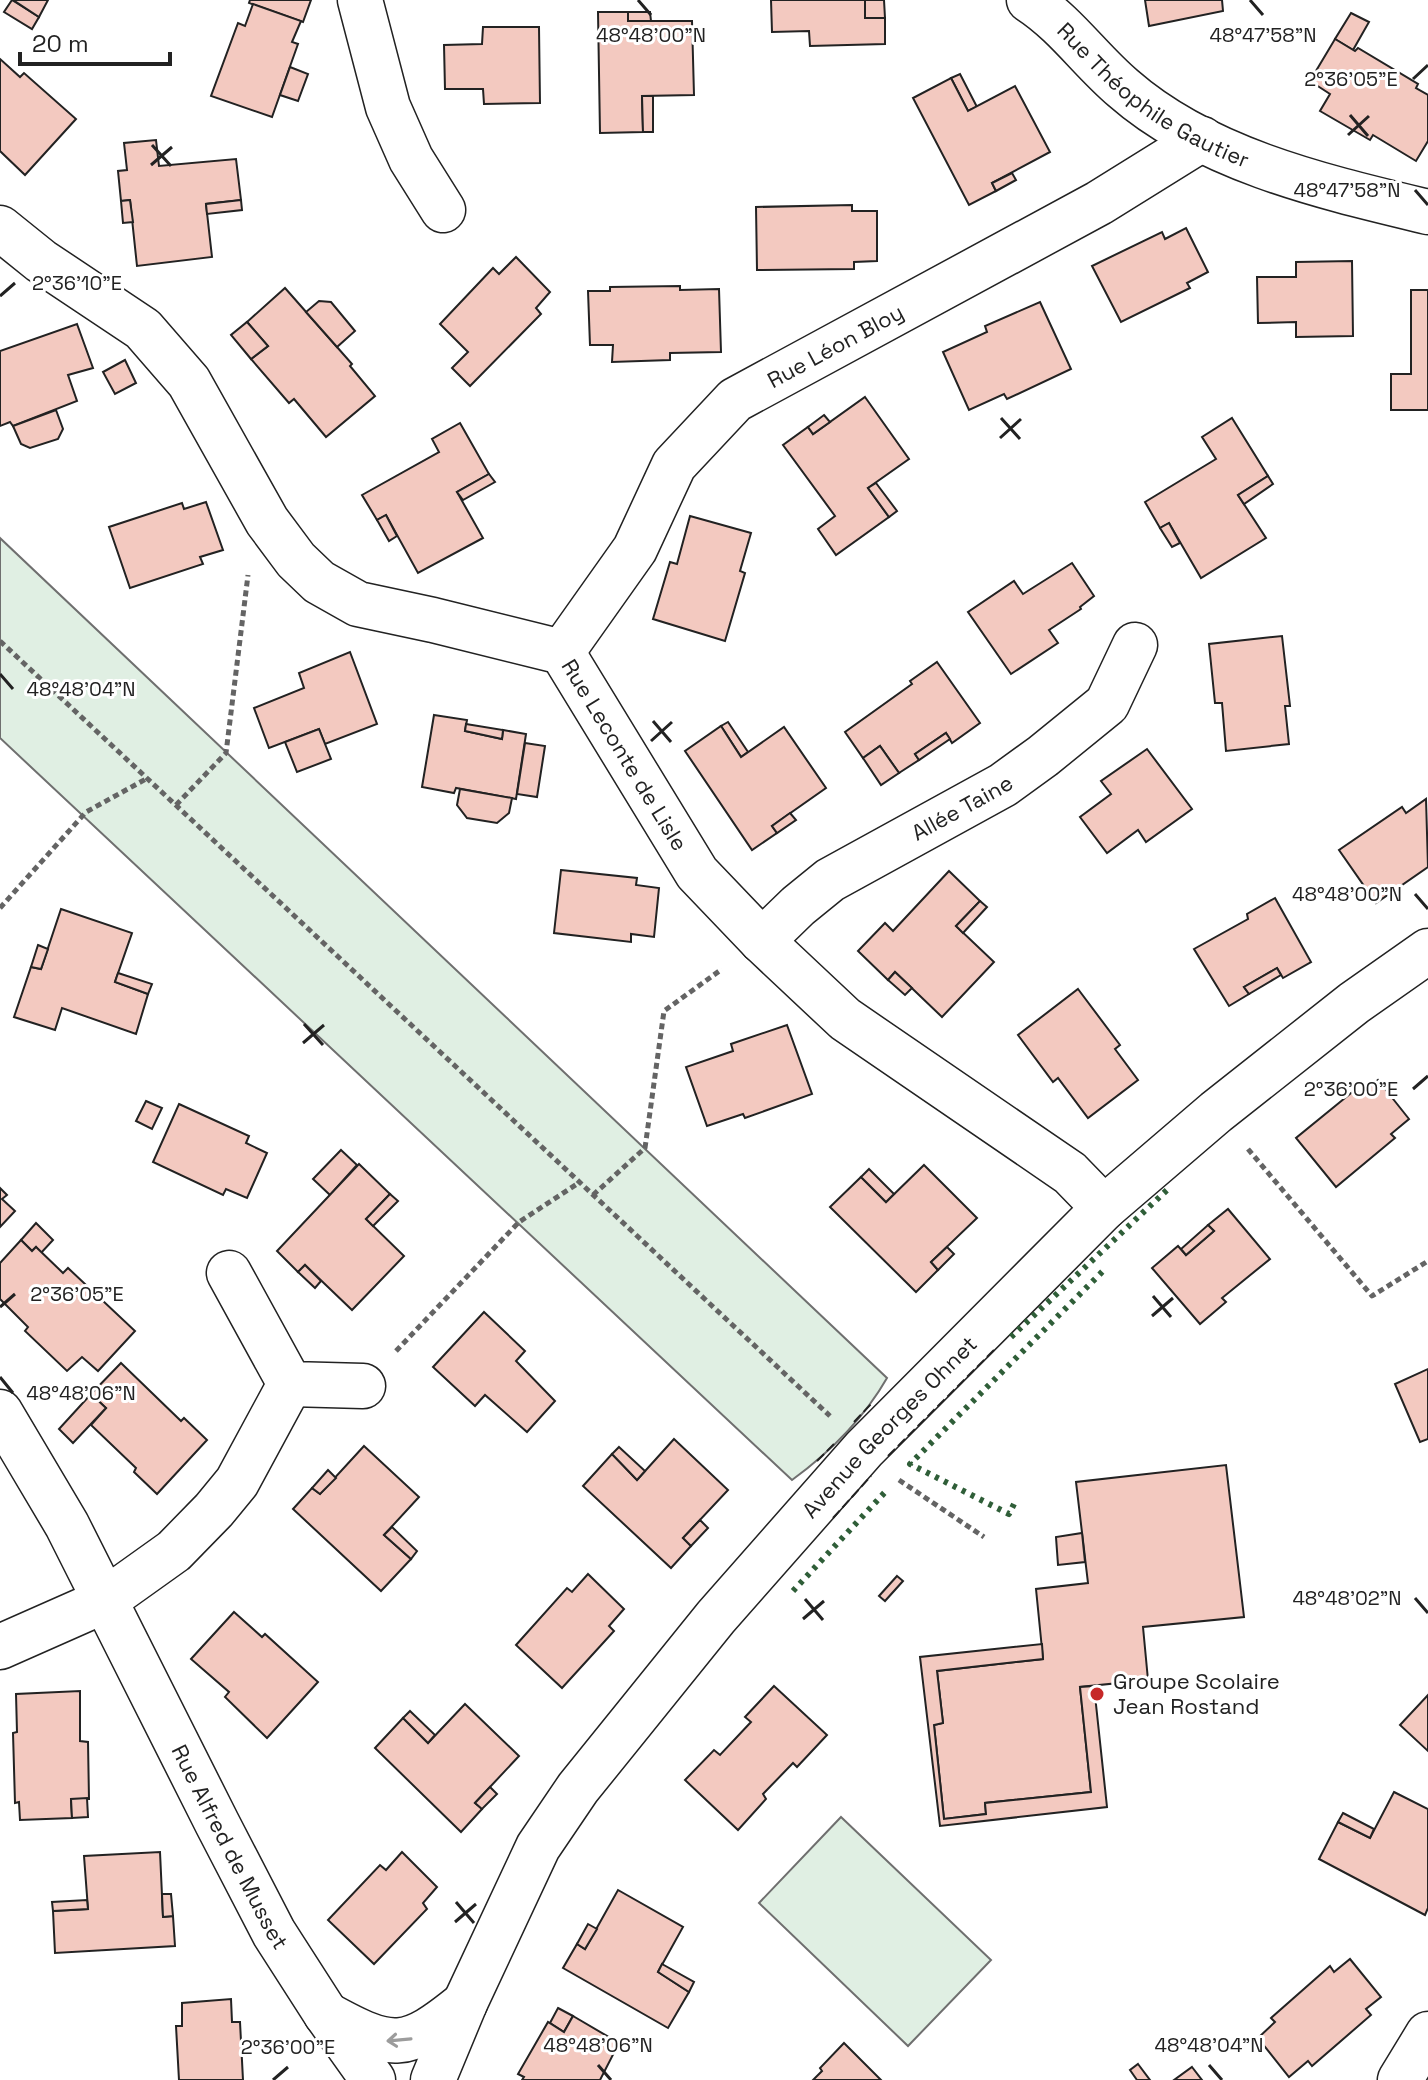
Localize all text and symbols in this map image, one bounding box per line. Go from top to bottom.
scale bar [20,16,170,66]
street label: Rue Théophile Gautier [1051,16,1253,174]
text: 48°48'00"N [596,22,706,48]
text: 48°47'58"N [1210,22,1316,48]
text: 20 m [32,28,89,59]
text: 2°36'05"E [1304,66,1398,92]
text: 48°47'58"N [1294,177,1400,203]
text: 2°36'10"E [32,270,122,296]
street label: Rue Léon Bloy [762,298,908,394]
street label: Rue Leconte de Lisle [556,654,694,856]
text: 48°48'04"N [27,676,135,702]
street label: Allée Taine [906,768,1018,847]
text: 48°48'00"N [1292,881,1402,907]
text: 2°36'00"E [1304,1076,1398,1102]
text: 2°36'05"E [30,1281,124,1307]
street label: Avenue Georges Ohnet [796,1330,983,1524]
text: 48°48'06"N [26,1380,136,1406]
text: 48°48'02"N [1292,1585,1402,1611]
place label: Groupe Scolaire Jean Rostand [1113,1667,1280,1720]
marker: Groupe Scolaire Jean Rostand [1088,1685,1106,1703]
street label: Rue Alfred de Musset [166,1740,295,1954]
one-way arrow [386,2032,413,2047]
text: 48°48'06"N [543,2032,653,2058]
text: 48°48'04"N [1155,2032,1263,2058]
text: 2°36'00"E [241,2034,335,2060]

